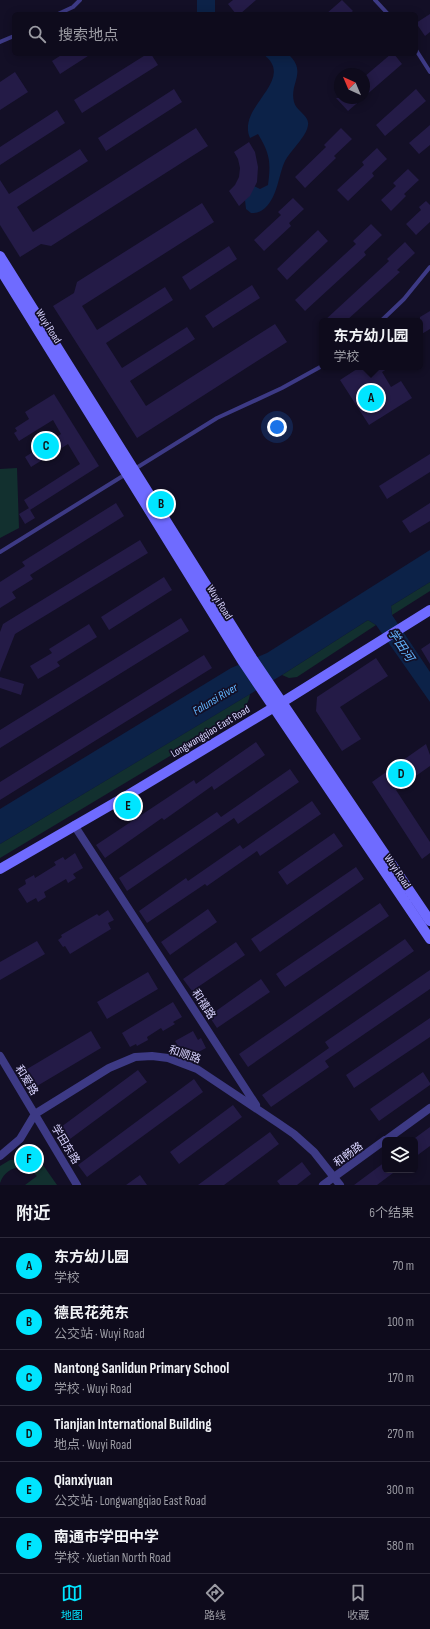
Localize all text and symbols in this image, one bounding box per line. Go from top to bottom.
search box [12,12,418,56]
icon: search [26,23,48,45]
text: 搜索地点 [58,26,118,45]
north arrow [334,68,370,104]
street label: Wuyi Road [33,307,64,346]
popup [319,318,423,370]
text: 东方幼儿园 [333,327,409,346]
text: 学校 [333,349,360,365]
pin: A [358,383,384,413]
your location [267,417,287,437]
pin: C [33,431,59,461]
pin: B [148,489,174,519]
street label: Wuyi Road [204,583,235,622]
water label: 学田河 [384,626,418,666]
water label: Falunsi River [190,680,241,719]
street label: Longwangqiao East Road [168,702,253,760]
pin: D [388,759,414,789]
pin: E [115,791,141,821]
street label: Wuyi Road [382,852,414,891]
street label: 和禧路 [189,987,218,1022]
street label: 和顺路 [167,1043,203,1066]
street label: 和爱路 [13,1063,41,1098]
street label: 学田东路 [49,1122,82,1166]
map controls [382,1137,418,1173]
button: layers [382,1137,418,1173]
street label: 和畅路 [331,1139,365,1169]
pin: F [16,1144,42,1174]
text: 附近 [16,1204,50,1224]
text: 6个结果 [369,1205,414,1221]
text: 东方幼儿园 [54,1248,129,1267]
text: A [26,1258,32,1274]
text: 70 m [393,1258,414,1274]
text: 学校 [54,1270,80,1286]
text: 德民花苑东 [54,1304,129,1323]
text: B [26,1314,32,1330]
text: 100 m [387,1314,414,1330]
text: 公交站 · Wuyi Road [54,1326,145,1342]
text: Nantong Sanlidun Primary School [54,1359,229,1378]
text: C [26,1370,32,1386]
text: 170 m [388,1370,414,1386]
text: 学校 · Wuyi Road [54,1381,132,1397]
text: Tianjian International Building [54,1415,211,1434]
text: D [26,1426,32,1442]
text: 270 m [387,1426,414,1442]
text: 地点 · Wuyi Road [54,1437,132,1453]
text: Qianxiyuan [54,1471,113,1490]
text: E [26,1482,32,1498]
text: 300 m [387,1482,414,1498]
text: 公交站 · Longwangqiao East Road [54,1493,206,1509]
text: 南通市学田中学 [54,1528,159,1547]
text: F [26,1538,32,1554]
text: 580 m [387,1538,414,1554]
text: 学校 · Xuetian North Road [54,1550,171,1566]
tab: 地图 [61,1582,83,1622]
tab: 路线 [204,1582,226,1622]
tab: 收藏 [347,1582,369,1622]

